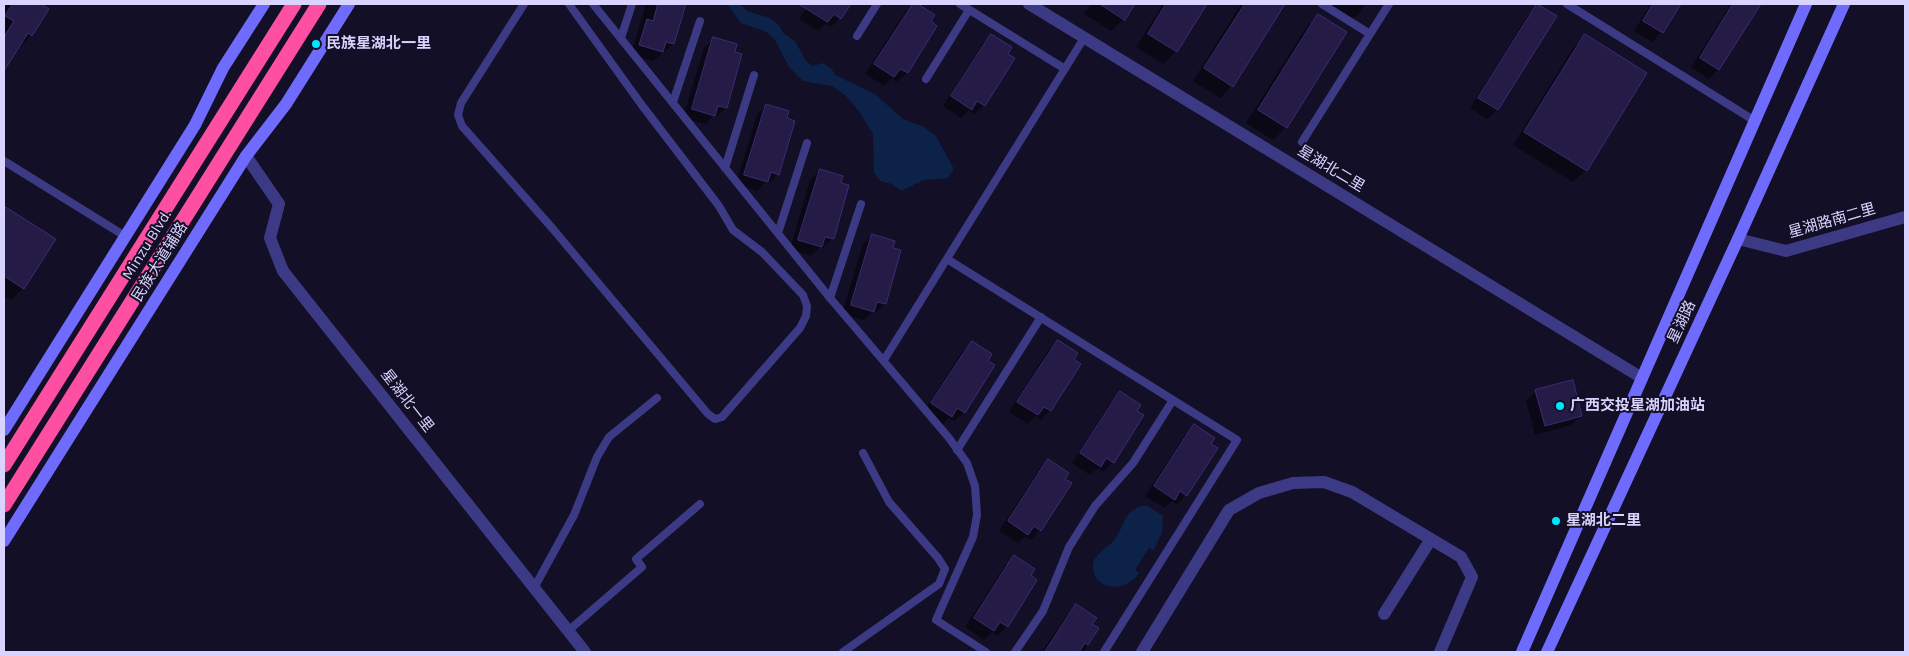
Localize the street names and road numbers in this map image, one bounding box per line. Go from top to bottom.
street label: 星湖北二里 [1294,142,1368,196]
street label: 星湖路南二里 [1786,200,1878,242]
street label: Minzu Blvd. [119,207,175,283]
street label: 民族大道辅路 [129,219,191,305]
street label: 星湖路 [1664,298,1700,346]
street label: 星湖北一里 [377,366,437,436]

